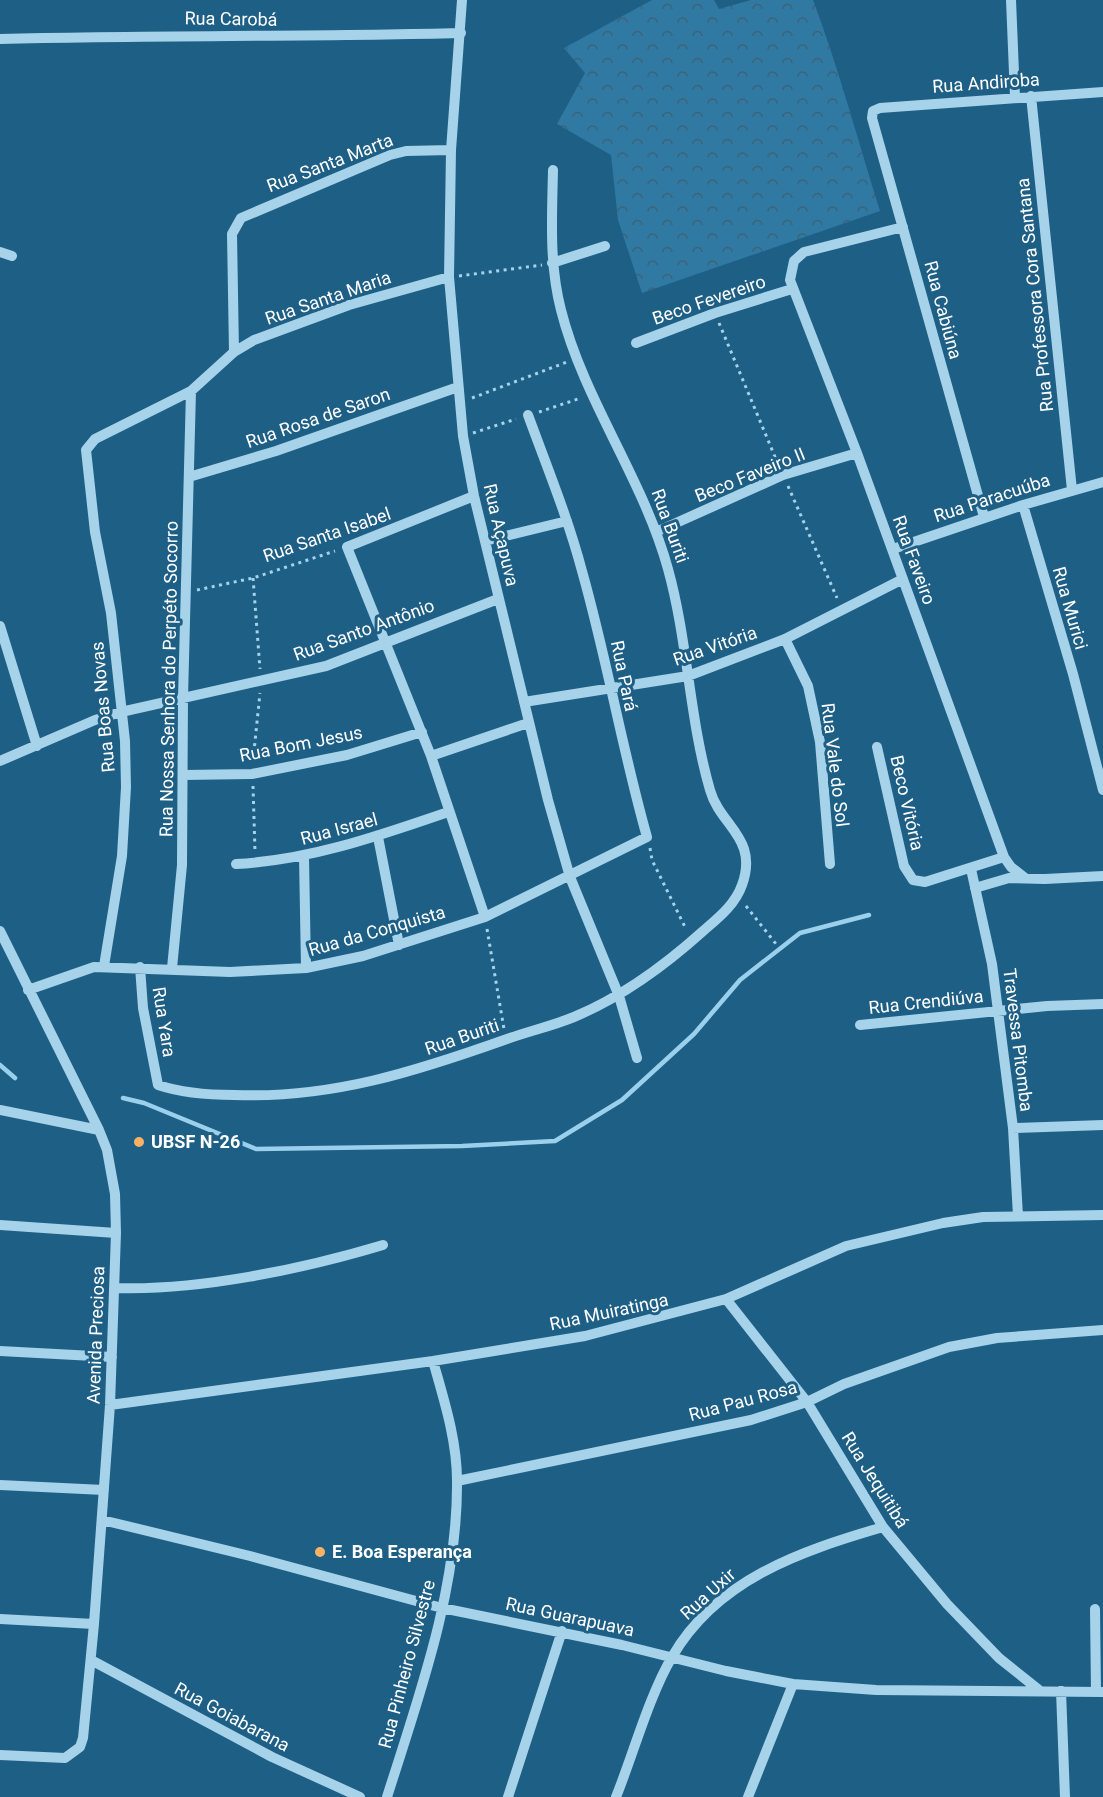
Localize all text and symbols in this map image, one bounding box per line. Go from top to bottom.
street label: Rua Carobá [184,7,278,30]
street label: Rua Andiroba [932,68,1040,97]
street label: Rua Santa Marta [264,129,396,196]
street label: Rua Professora Cora Santana [1012,177,1057,413]
street label: Rua Cabiúna [920,258,967,361]
street label: Rua Santa Maria [262,266,393,329]
street label: Beco Fevereiro [649,270,768,329]
street label: Rua Rosa de Saron [243,383,393,452]
street label: Beco Faveiro II [692,443,808,506]
street label: Rua Paracuúba [931,469,1053,526]
street label: Rua Açapuva [479,482,523,588]
street label: Rua Buriti [647,486,694,566]
street label: Rua Santa Isabel [260,503,394,566]
street label: Rua Faveiro [889,512,940,607]
street label: Rua Nossa Senhora do Perpéto Socorro [155,521,182,837]
street label: Rua Murici [1049,564,1092,652]
street label: Rua Santo Antônio [291,594,437,665]
street label: Rua Vitória [670,621,760,670]
street label: Rua Pará [607,639,642,713]
street label: Rua Boas Novas [86,641,119,773]
street label: Rua Vale do Sol [817,702,854,828]
street label: Rua Bom Jesus [238,721,364,766]
street label: Beco Vitória [886,753,929,853]
street label: Rua Israel [298,808,380,849]
street label: Rua da Conquista [306,901,448,960]
street label: Travessa Pitomba [999,967,1038,1113]
street label: Rua Yara [149,985,180,1059]
street label: Rua Crendiúva [868,985,984,1018]
street label: Rua Buriti [422,1014,502,1059]
place label: UBSF N-26 [151,1131,240,1152]
marker: UBSF N-26 [132,1135,146,1149]
street label: Avenida Preciosa [83,1266,108,1404]
street label: Rua Muiratinga [548,1289,670,1334]
street label: Rua Pau Rosa [686,1376,799,1425]
street label: Rua Jequitibá [838,1428,913,1532]
place label: E. Boa Esperança [332,1541,472,1562]
marker: E. Boa Esperança [313,1545,327,1559]
street label: Rua Uxir [676,1564,739,1624]
street label: Rua Pinheiro Silvestre [374,1577,439,1750]
street label: Rua Guarapuava [504,1593,636,1640]
street label: Rua Goiabarana [171,1677,293,1756]

